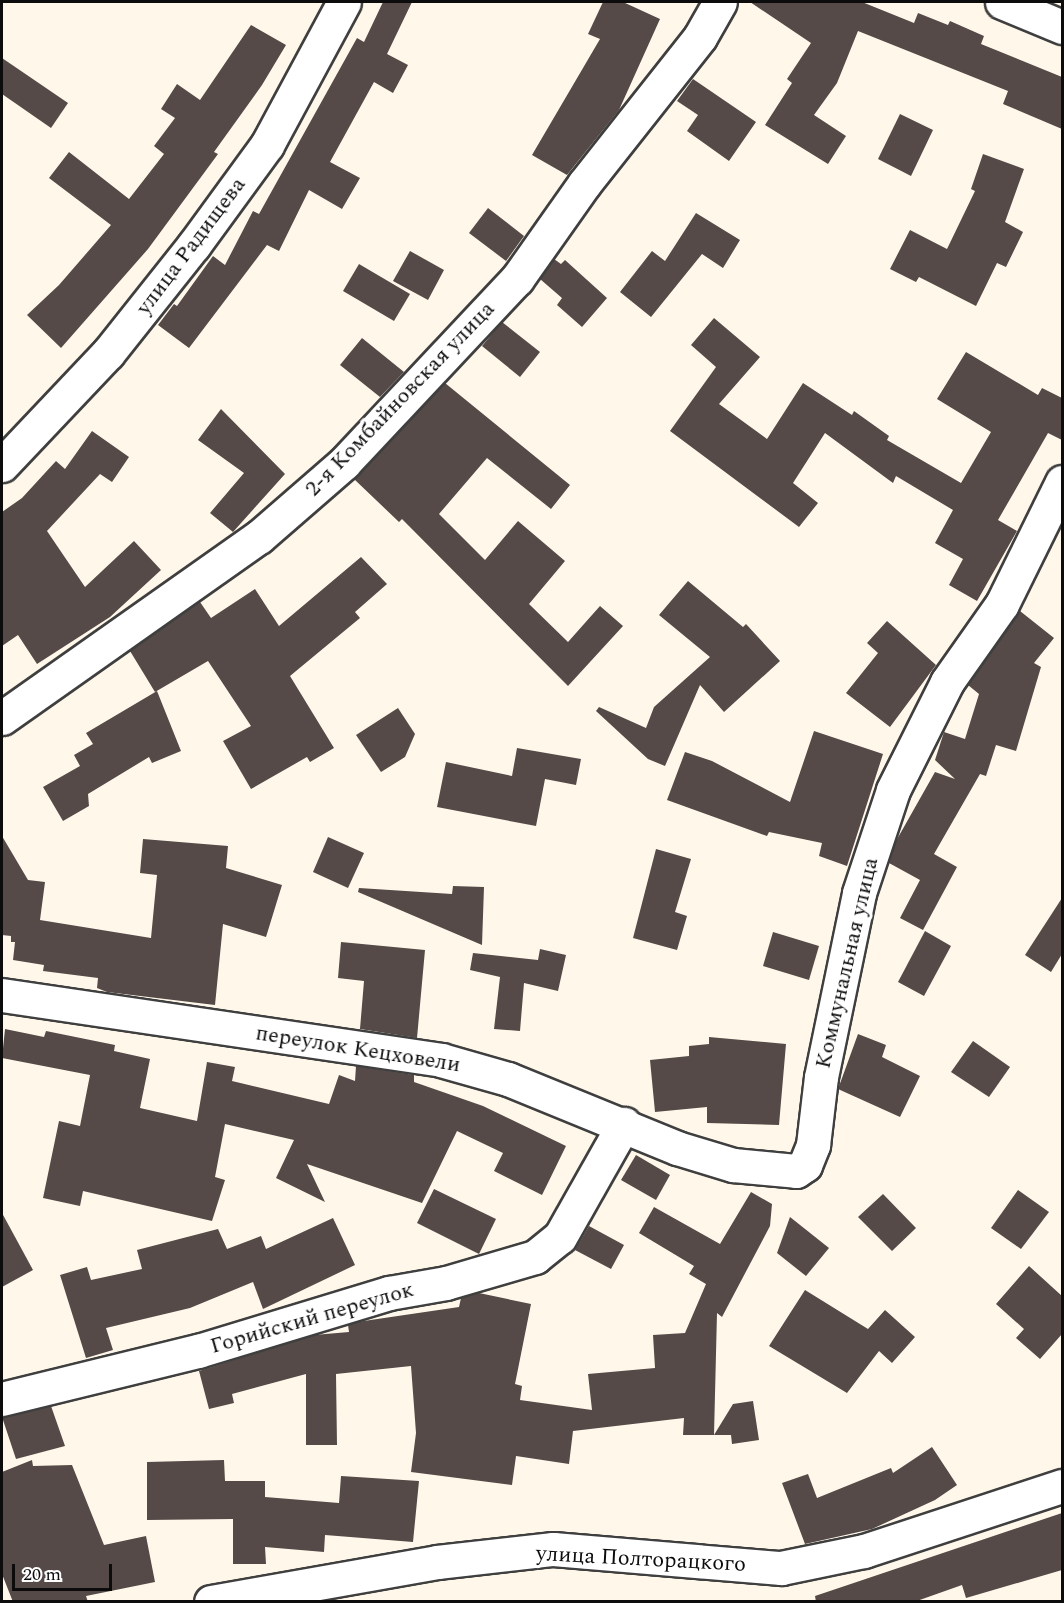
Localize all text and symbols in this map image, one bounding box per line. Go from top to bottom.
street label: улица Радищева [131,172,251,320]
street label: 2-я Комбайновская улица [300,296,500,502]
street label: Коммунальная улица [810,855,884,1071]
street label: переулок Кецховели [254,1020,462,1078]
street label: Горийский переулок [207,1276,417,1360]
street label: улица Полторацкого [535,1540,747,1578]
scale bar [15,1552,116,1590]
text: 20 m [23,1561,61,1588]

